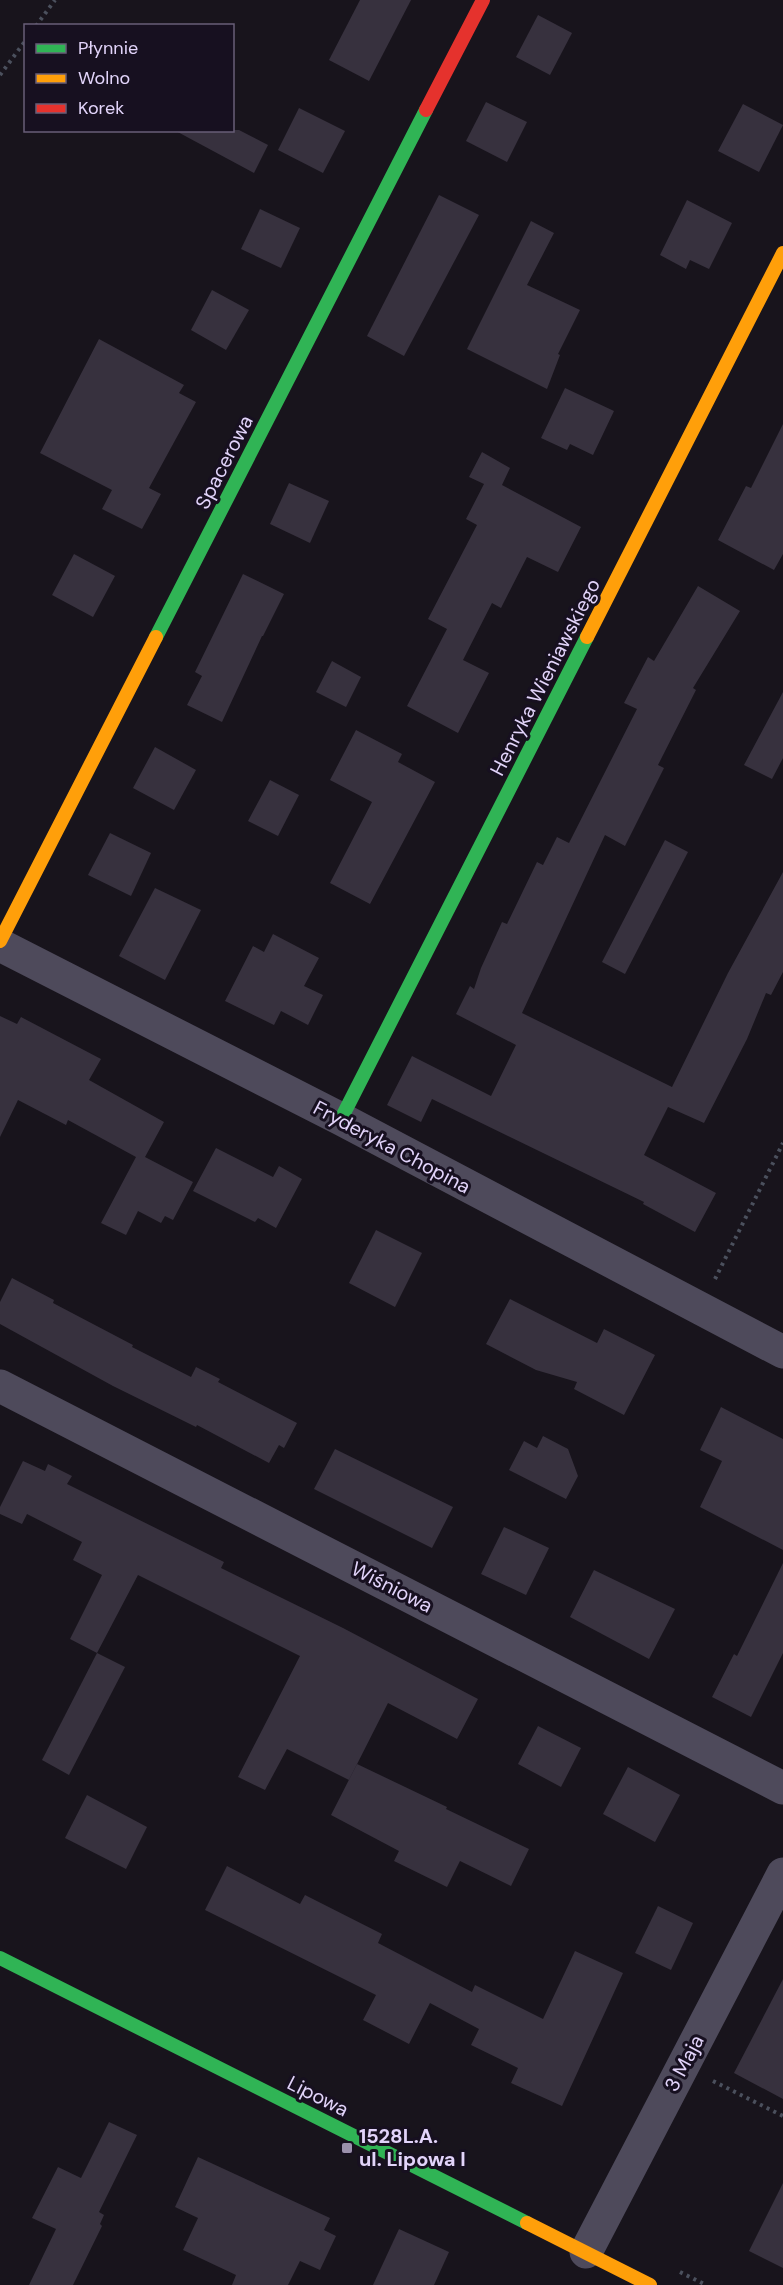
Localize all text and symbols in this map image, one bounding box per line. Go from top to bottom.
legend [24,24,234,132]
text: Płynnie [78,36,138,60]
text: Wolno [78,66,130,90]
text: Korek [78,96,124,120]
street label: Spacerowa [189,411,259,513]
street label: Henryka Wieniawskiego [484,574,606,780]
street label: Fryderyka Chopina [309,1095,475,1199]
street label: Wiśniowa [347,1555,437,1619]
street label: 3 Maja [658,2030,710,2096]
street label: Lipowa [283,2070,353,2122]
place label: 1528L.A. ul. Lipowa I [359,2123,466,2172]
marker: 1528L.A. ul. Lipowa I [340,2141,354,2155]

